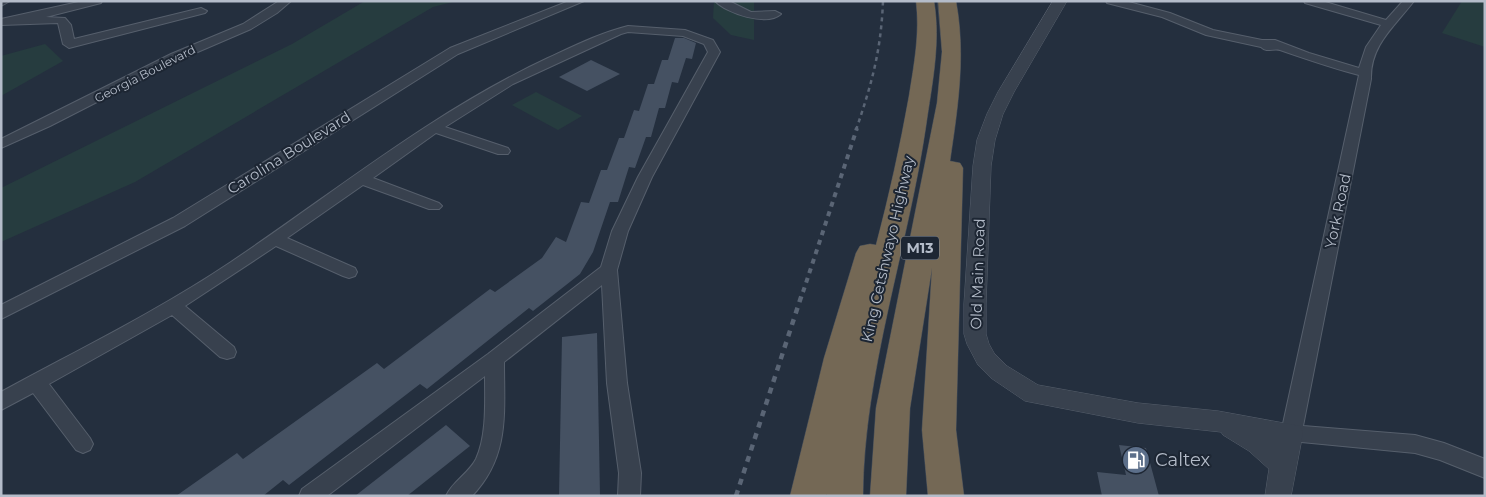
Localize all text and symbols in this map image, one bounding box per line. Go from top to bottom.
street label: Georgia Boulevard [92,42,198,106]
street label: Carolina Boulevard [223,107,354,198]
street label: King Cetshwayo Highway [857,153,918,344]
street label: York Road [1320,172,1355,250]
street label: Old Main Road [966,218,989,330]
road number: M13 [901,237,939,260]
fuel station icon: Caltex [1121,445,1151,475]
place label: Caltex [1155,449,1210,471]

